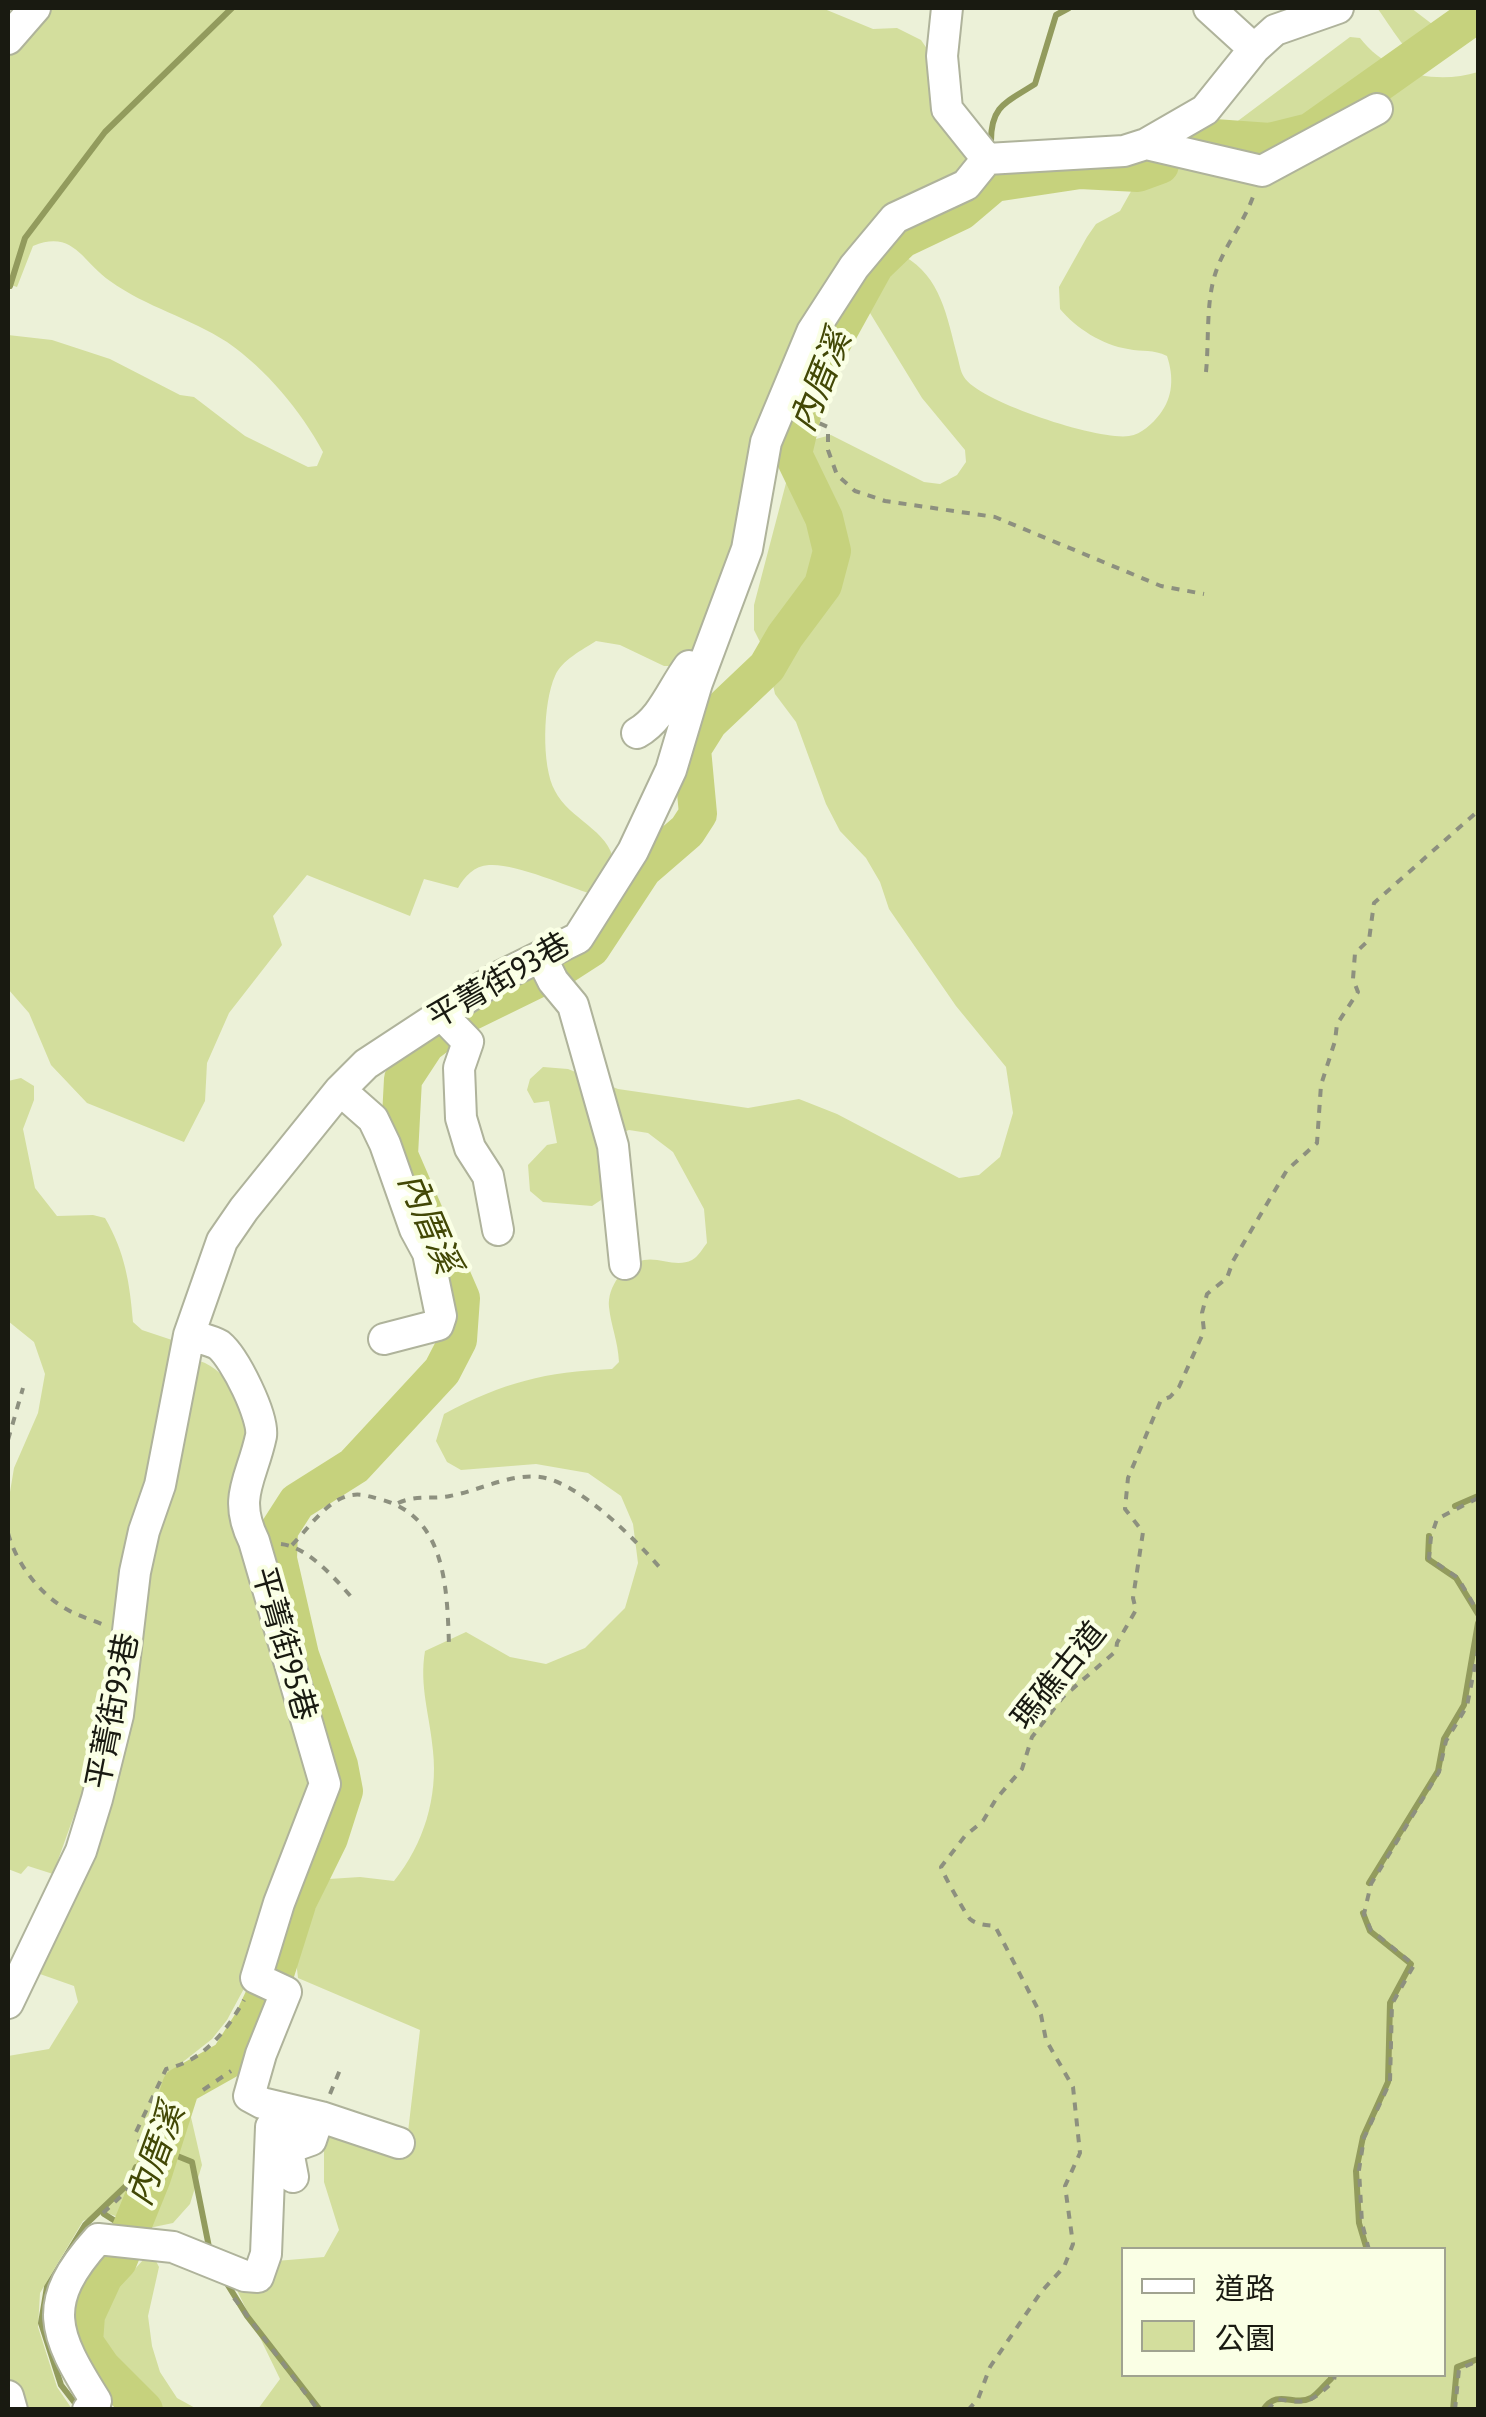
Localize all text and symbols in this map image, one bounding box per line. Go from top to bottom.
water label: 內厝溪 [782,324,860,438]
street label: 平菁街93巷 [421,925,577,1037]
water label: 內厝溪 [389,1166,469,1280]
street label: 平菁街95巷 [244,1563,324,1725]
street label: 瑪礁古道 [1004,1614,1114,1738]
street label: 平菁街93巷 [79,1630,147,1792]
water label: 內厝溪 [118,2098,194,2212]
legend [1121,2247,1446,2377]
text: 道路 [1215,2271,1275,2305]
text: 公園 [1215,2321,1275,2355]

